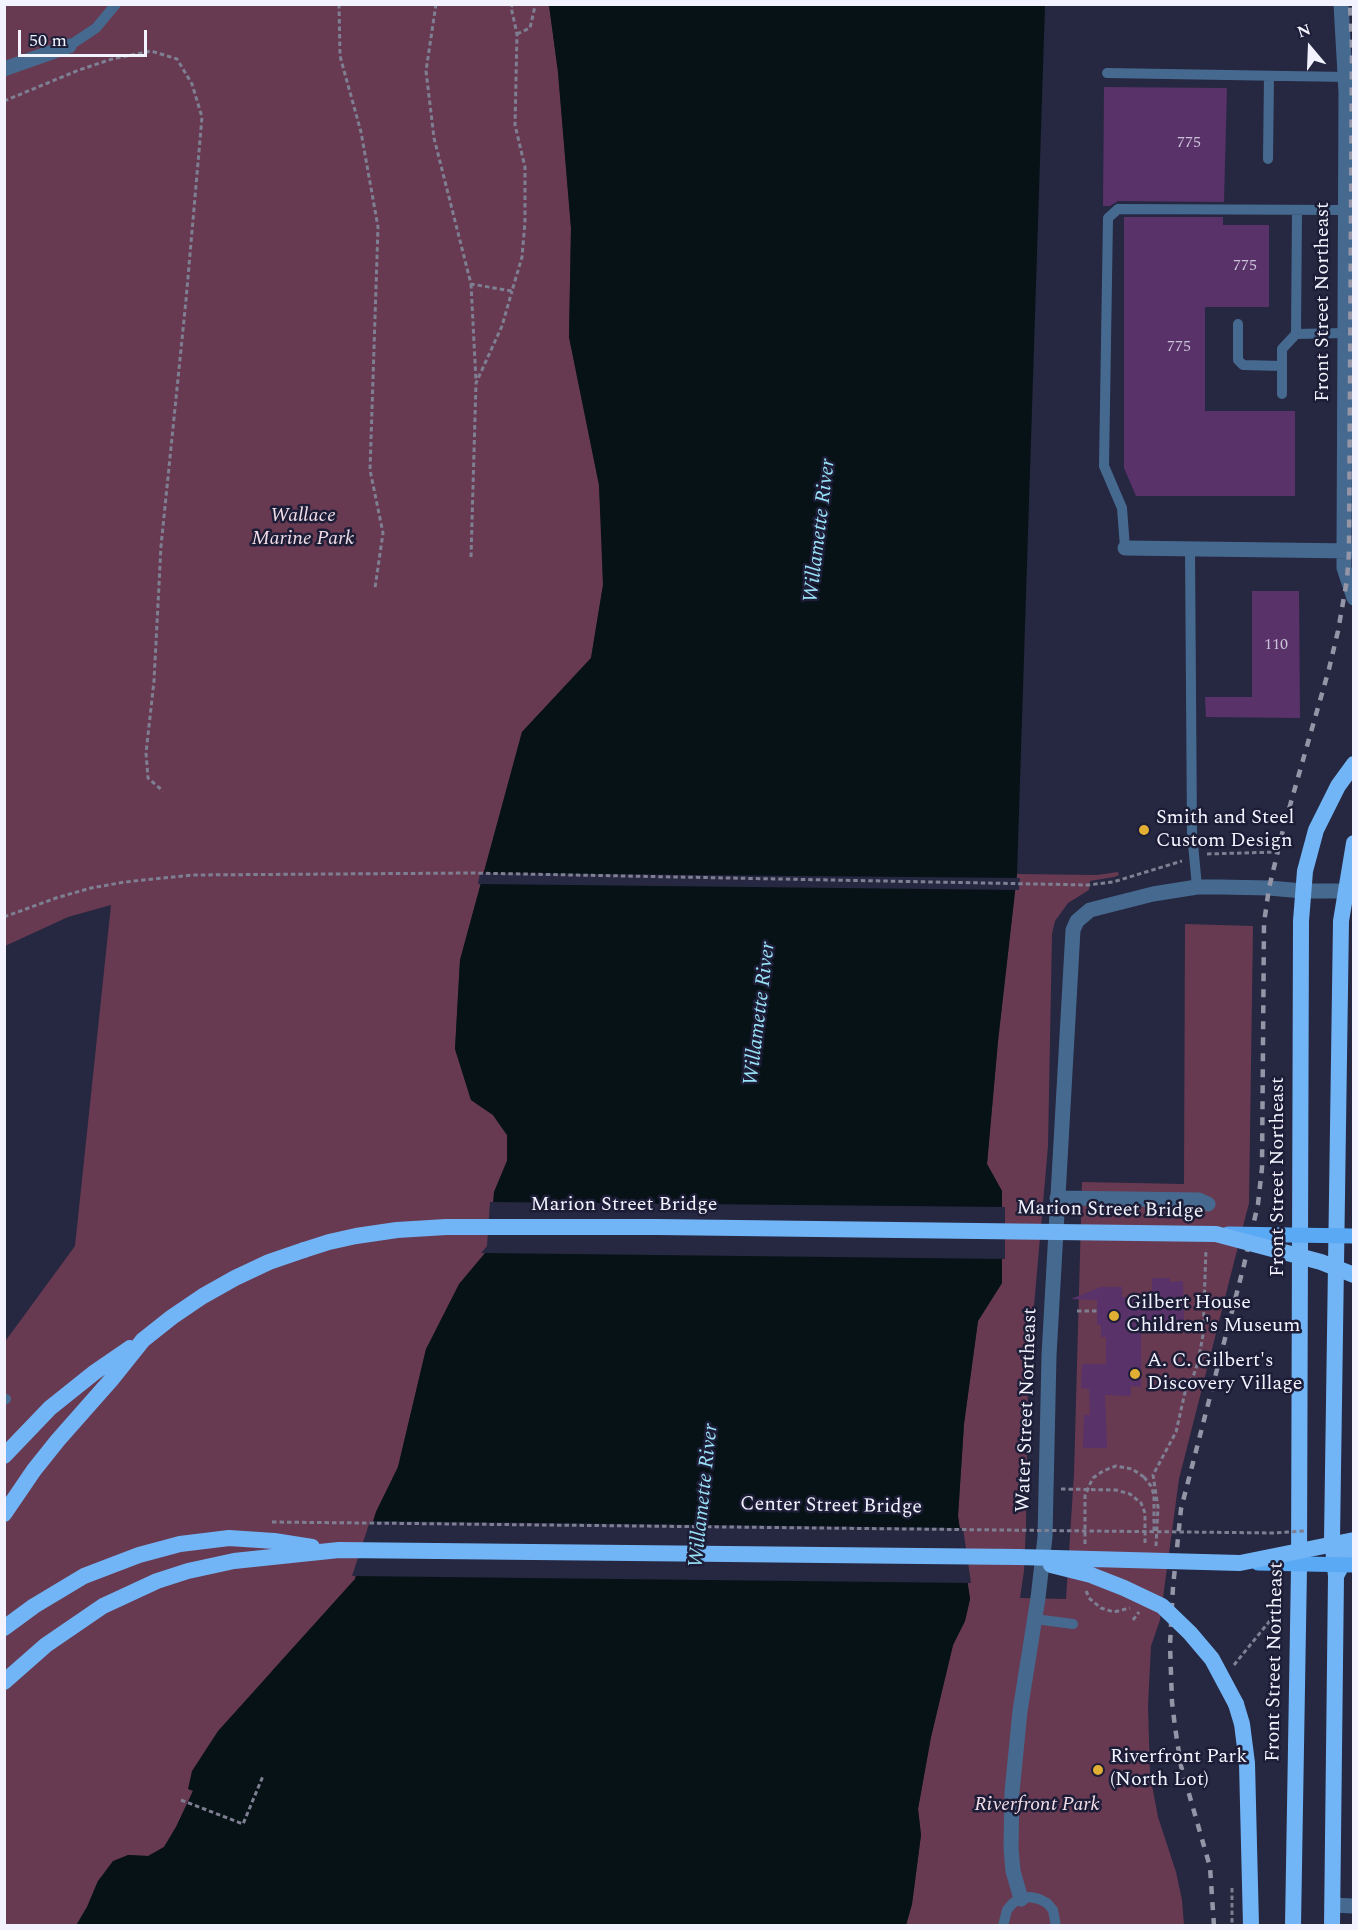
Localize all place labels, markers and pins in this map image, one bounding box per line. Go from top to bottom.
place label: Smith and Steel Custom Design [1156,807,1294,854]
marker: Smith and Steel Custom Design [1137,823,1151,837]
place label: Gilbert House Children's Museum [1126,1292,1300,1339]
marker: Gilbert House Children's Museum [1107,1309,1121,1323]
place label: A. C. Gilbert's Discovery Village [1147,1350,1302,1397]
marker: A. C. Gilbert's Discovery Village [1128,1367,1142,1381]
place label: Riverfront Park (North Lot) [1110,1746,1247,1793]
marker: Riverfront Park (North Lot) [1091,1763,1105,1777]

